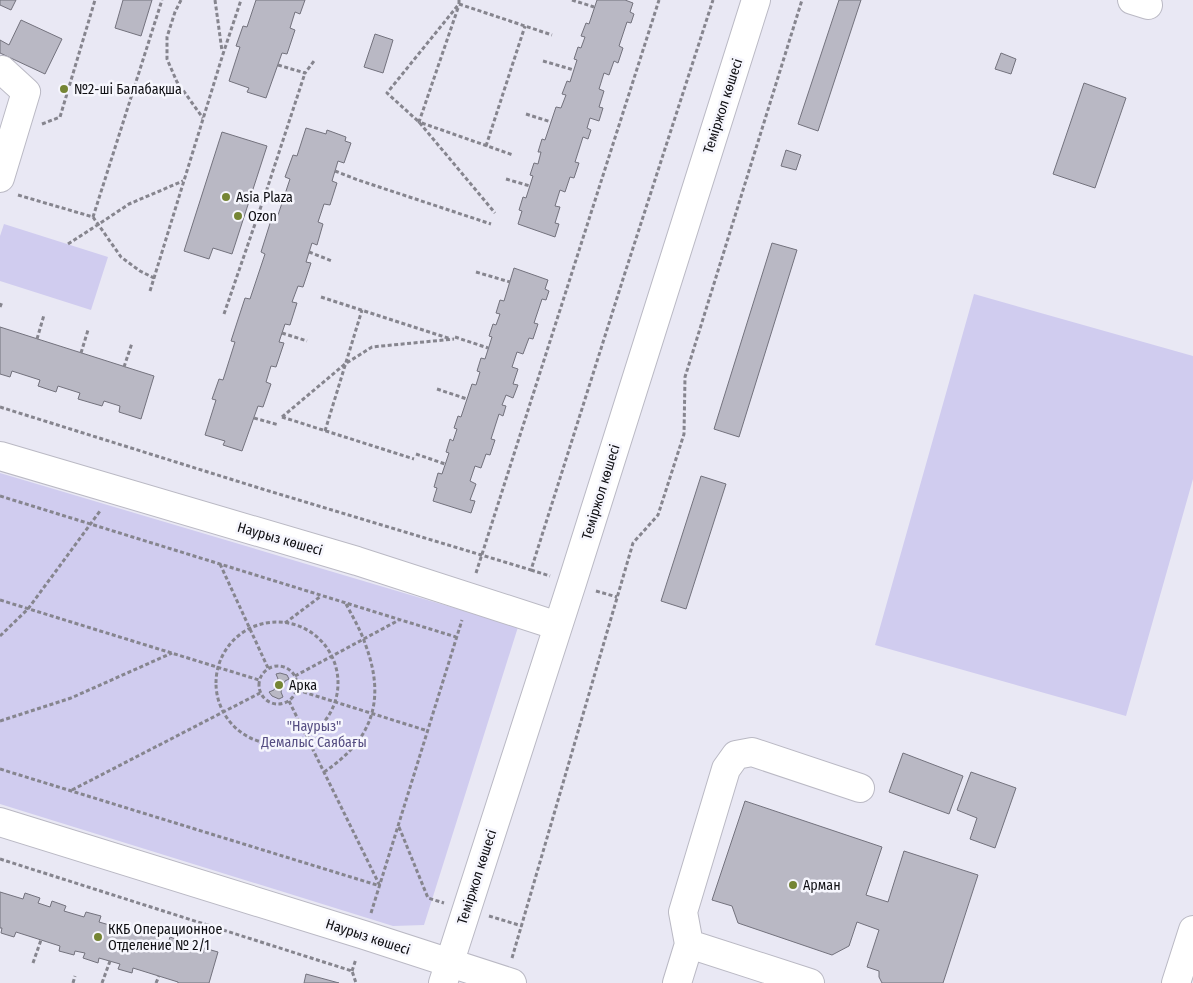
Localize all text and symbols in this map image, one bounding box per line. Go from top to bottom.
street label: Теміржол көшесі [700,56,746,156]
place label: №2-ші Балабақша [74,81,182,98]
marker: №2-ші Балабақша [58,83,70,95]
place label: Asia Plaza [236,189,293,206]
marker: Asia Plaza [220,191,232,203]
place label: Ozon [248,208,277,225]
marker: Ozon [232,210,244,222]
street label: Теміржол көшесі [578,442,624,542]
street label: Наурыз көшесі [235,519,325,559]
place label: Арка [289,677,317,694]
marker: Арка [273,679,285,691]
park label: "Наурыз" Демалыс Саябағы [260,718,367,751]
street label: Теміржол көшесі [454,827,500,927]
place label: Арман [803,877,841,894]
marker: Арман [787,879,799,891]
street label: Наурыз көшесі [324,915,412,959]
place label: ККБ Операционное Отделение № 2/1 [108,921,222,954]
marker: ККБ Операционное Отделение № 2/1 [92,931,104,943]

